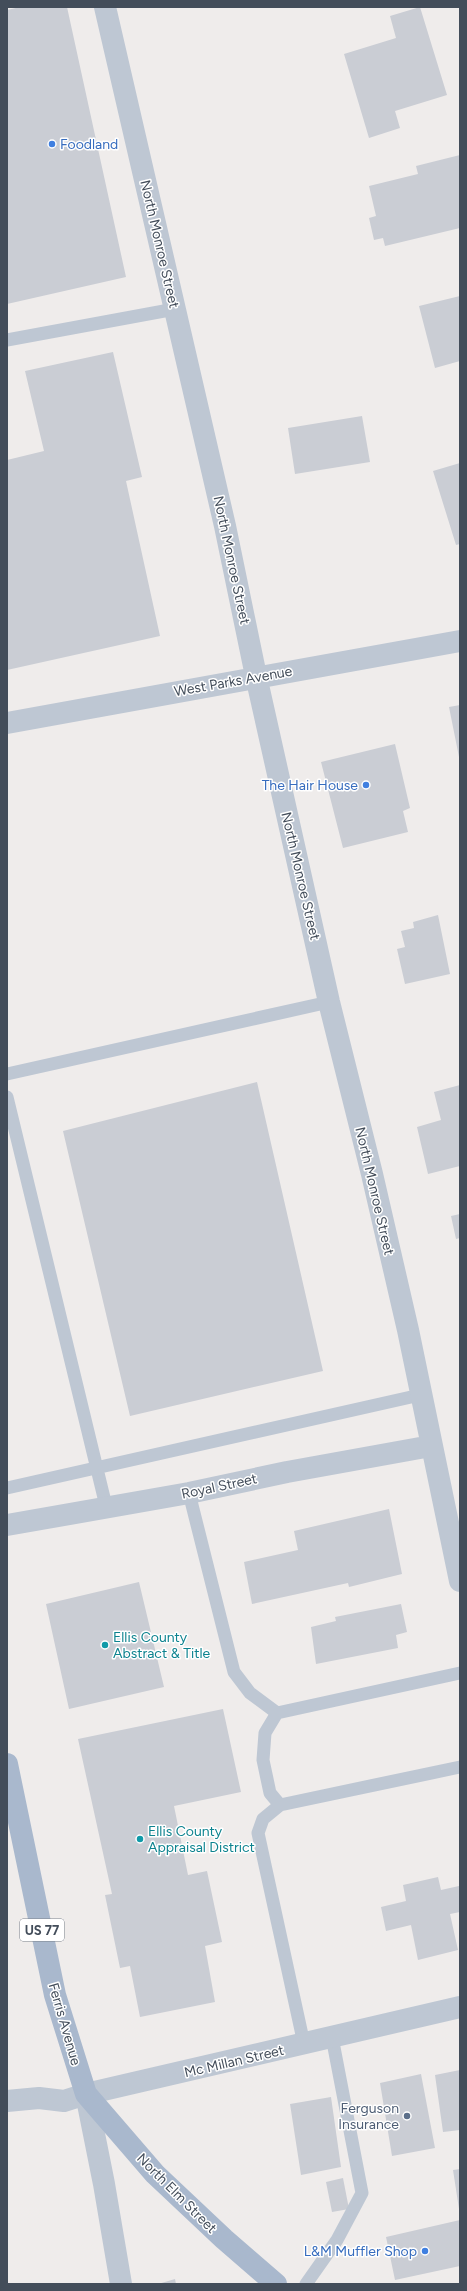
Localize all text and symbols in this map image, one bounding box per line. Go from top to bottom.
place label: Foodland [60,136,118,153]
marker: Foodland [47,139,57,149]
street label: North Monroe Street [136,178,183,310]
street label: North Monroe Street [210,494,253,626]
street label: West Parks Avenue [173,663,294,700]
place label: The Hair House [262,777,358,794]
marker: The Hair House [361,780,371,790]
street label: North Monroe Street [277,810,324,942]
street label: North Monroe Street [351,1125,398,1257]
street label: Royal Street [180,1470,258,1503]
place label: Ellis County Abstract & Title [113,1629,211,1662]
marker: Ellis County Abstract & Title [100,1640,110,1650]
place label: Ellis County Appraisal District [148,1823,255,1856]
marker: Ellis County Appraisal District [135,1834,145,1844]
road number: US 77 [20,1919,64,1941]
street label: Ferris Avenue [45,1981,85,2068]
street label: Mc Millan Street [183,2042,286,2081]
place label: Ferguson Insurance [338,2100,399,2133]
marker: Ferguson Insurance [402,2111,412,2121]
street label: North Elm Street [133,2150,220,2237]
place label: L&M Muffler Shop [304,2243,417,2260]
marker: L&M Muffler Shop [420,2246,430,2256]

